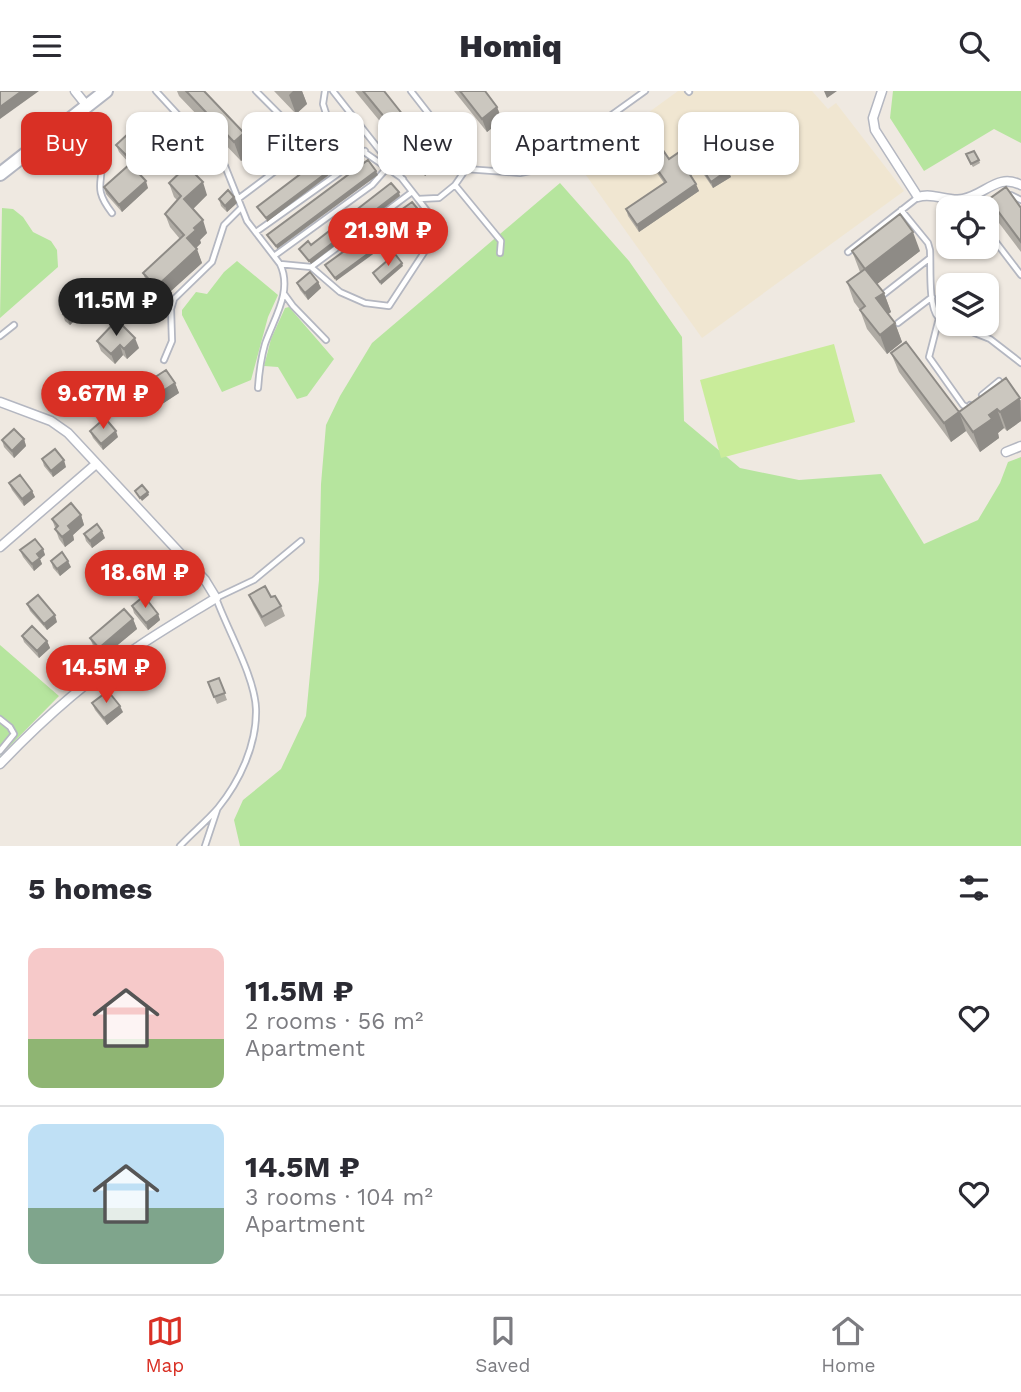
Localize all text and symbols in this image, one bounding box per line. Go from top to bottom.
icon: menu [28,27,66,65]
text: Homiq [459,27,562,65]
icon: search [955,27,993,65]
chip: Buy [21,112,112,175]
chip: Rent [126,112,228,175]
chip: Filters [242,112,364,175]
chip: New [378,112,477,175]
chip: Apartment [491,112,664,175]
chip: House [678,112,799,175]
map controls [936,196,999,336]
button: locate [936,196,999,259]
pin: 21.9M ₽ [323,209,453,268]
text: 21.9M ₽ [344,217,432,244]
button: layers [936,273,999,336]
pin: 11.5M ₽ [51,279,181,338]
text: 11.5M ₽ [74,287,158,314]
pin: 9.67M ₽ [38,371,168,431]
text: 9.67M ₽ [57,380,149,407]
pin: 18.6M ₽ [80,551,210,610]
text: 18.6M ₽ [101,559,189,586]
pin: 14.5M ₽ [41,645,171,705]
text: 14.5M ₽ [62,654,150,681]
icon: filters [955,869,993,907]
text: 5 homes [28,871,152,906]
text: 11.5M ₽ [245,973,354,1008]
icon: home [84,976,168,1060]
icon: heart [955,999,993,1037]
text: 2 rooms · 56 m² [245,1008,423,1035]
text: Apartment [245,1035,365,1062]
text: 14.5M ₽ [245,1149,360,1184]
icon: home [84,1152,168,1236]
icon: heart [955,1175,993,1213]
text: 3 rooms · 104 m² [245,1184,433,1211]
text: Apartment [245,1211,365,1238]
tab: Map [145,1312,184,1377]
tab: Saved [475,1312,530,1377]
tab: Home [821,1312,876,1377]

